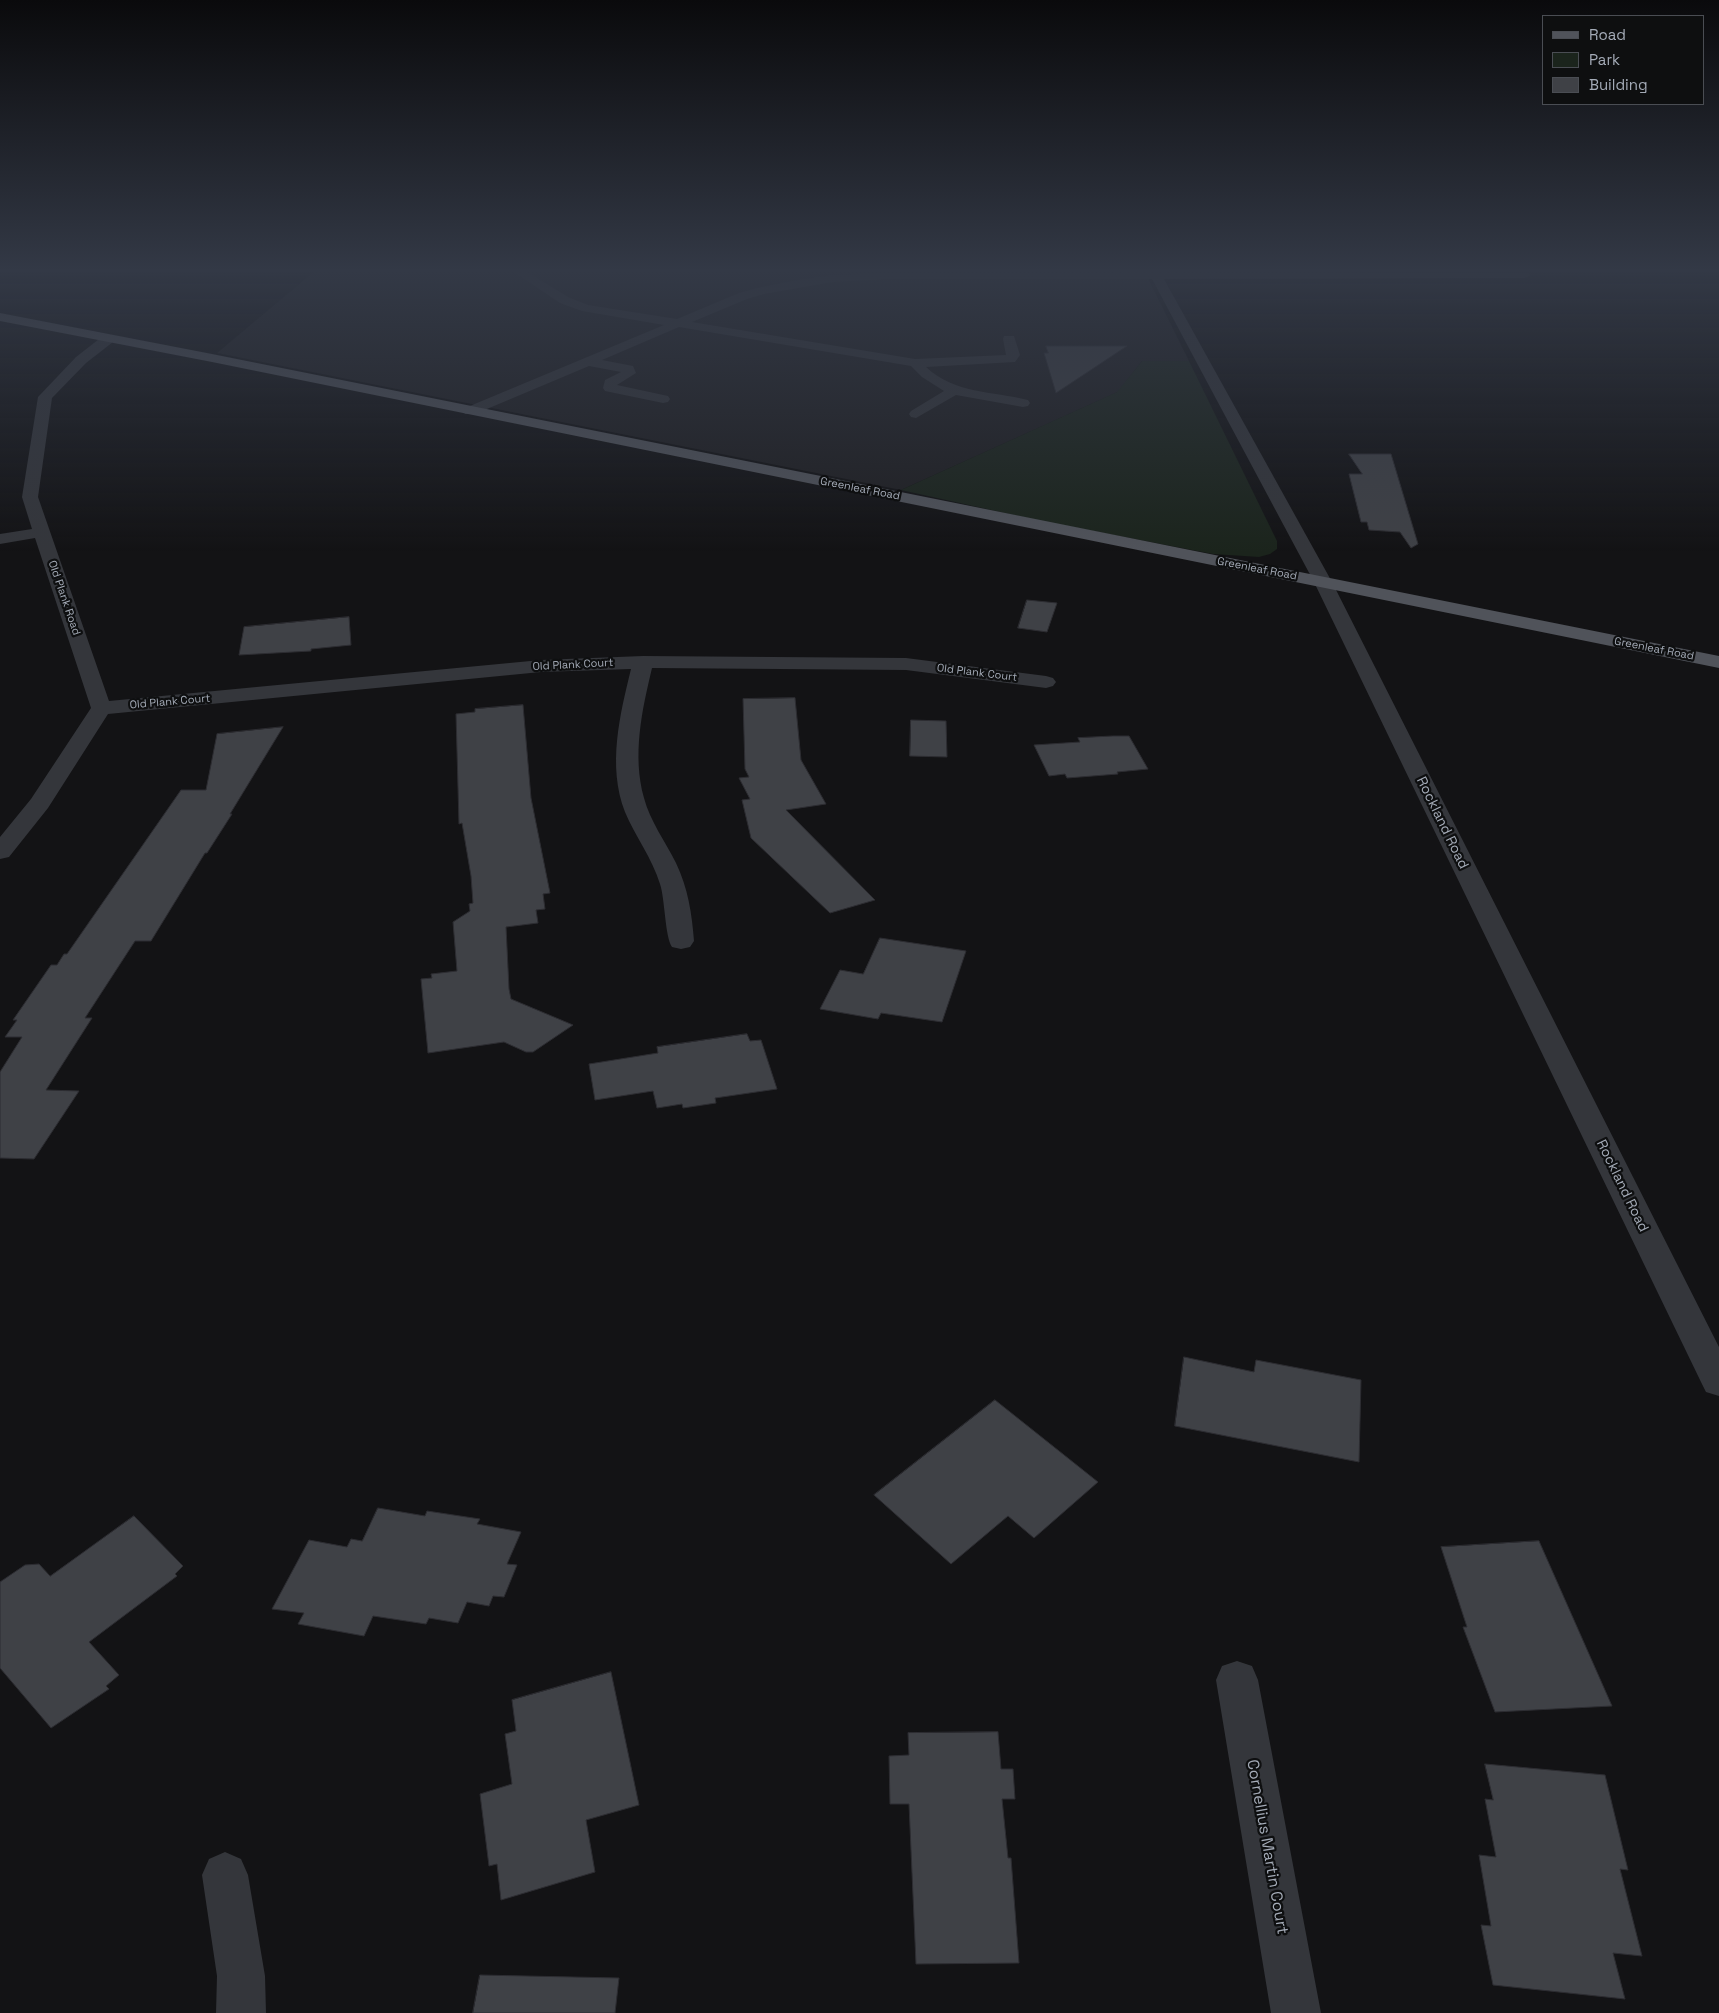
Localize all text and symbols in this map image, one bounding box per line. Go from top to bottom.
legend [1542,15,1704,105]
text: Road [1589,25,1626,44]
text: Park [1589,50,1620,69]
text: Building [1589,75,1648,94]
street label: Greenleaf Road [819,475,901,503]
street label: Greenleaf Road [1216,555,1298,583]
street label: Old Plank Road [45,559,83,637]
street label: Greenleaf Road [1613,635,1695,663]
street label: Old Plank Court [532,656,614,674]
street label: Old Plank Court [936,662,1018,684]
street label: Old Plank Court [129,692,211,712]
street label: Rockland Road [1412,774,1472,872]
street label: Rockland Road [1592,1137,1652,1235]
street label: Cornellius Martin Court [1242,1758,1292,1936]

